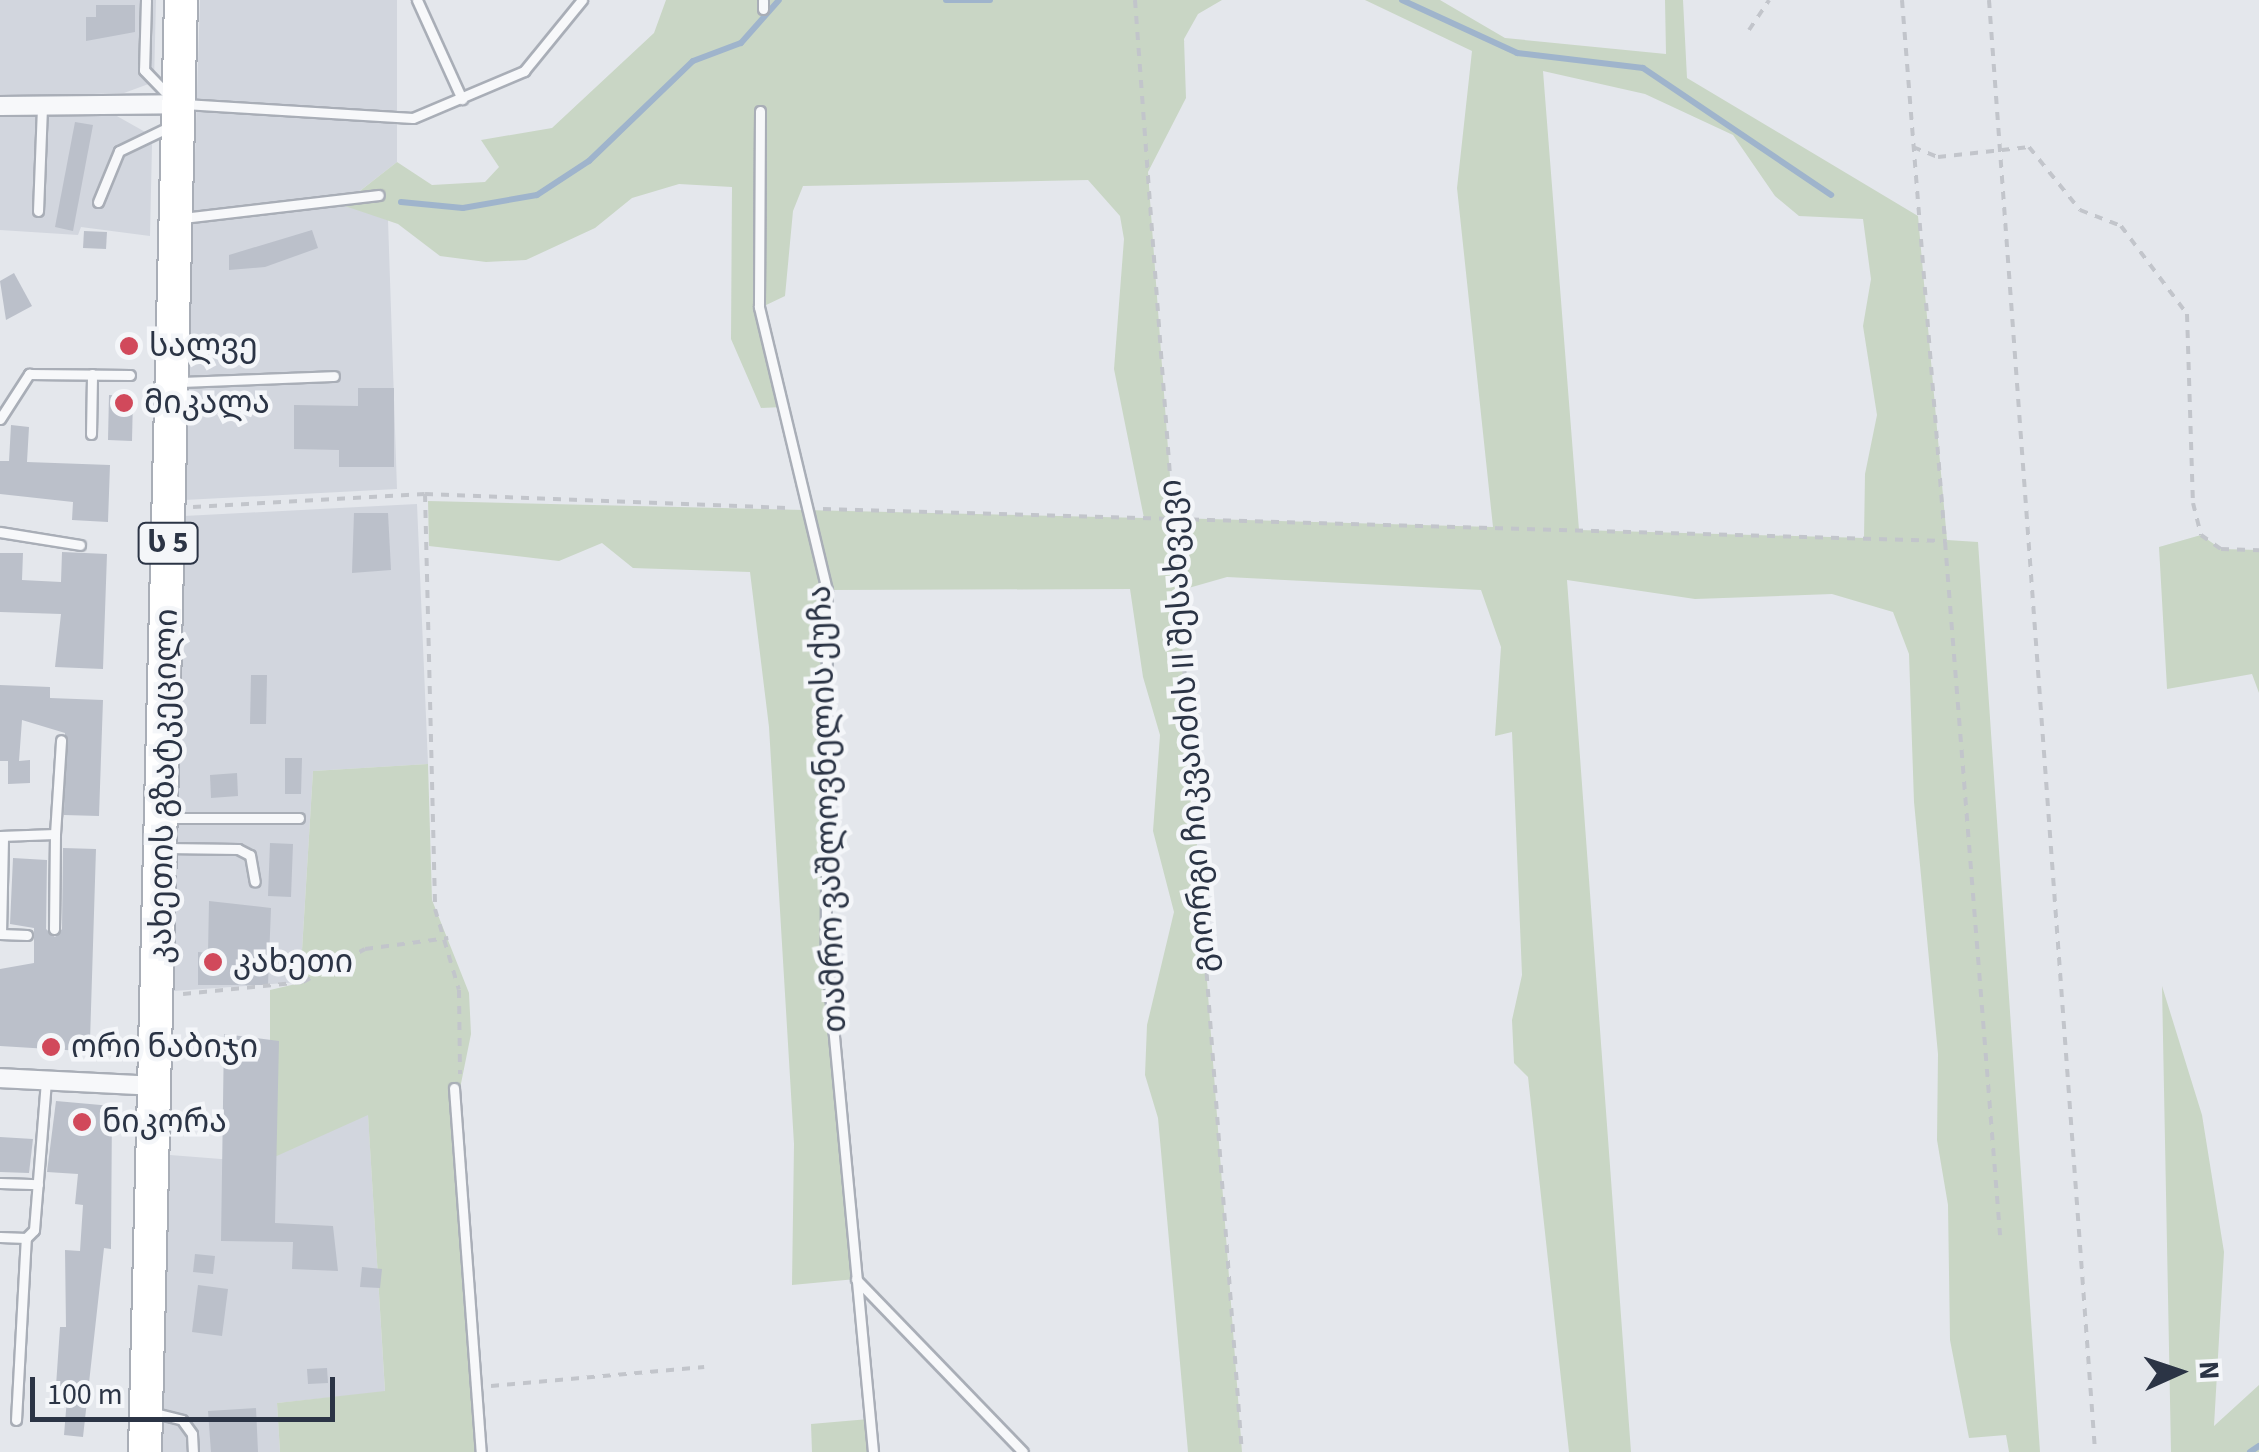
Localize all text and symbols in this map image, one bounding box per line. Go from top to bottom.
place label: სალვე [149,327,258,365]
marker: სალვე [118,335,140,357]
place label: მიკალა [144,384,270,422]
marker: მიკალა [113,392,135,414]
street label: გიორგი ჩიკვაიძის II შესახვევი [1152,478,1224,974]
road number: ს 5 [136,518,200,568]
street label: თამრო ვაშლოვნელის ქუჩა [801,585,855,1033]
street label: კახეთის გზატკეცილი [142,608,186,964]
place label: კახეთი [233,943,353,981]
marker: კახეთი [202,951,224,973]
place label: ორი ნაბიჯი [71,1028,258,1066]
marker: ორი ნაბიჯი [40,1036,62,1058]
place label: ნიკორა [102,1103,227,1141]
marker: ნიკორა [71,1111,93,1133]
north arrow [2129,1322,2229,1422]
scale bar [35,1357,340,1419]
text: N [2188,1360,2229,1381]
text: 100 m [47,1373,123,1416]

